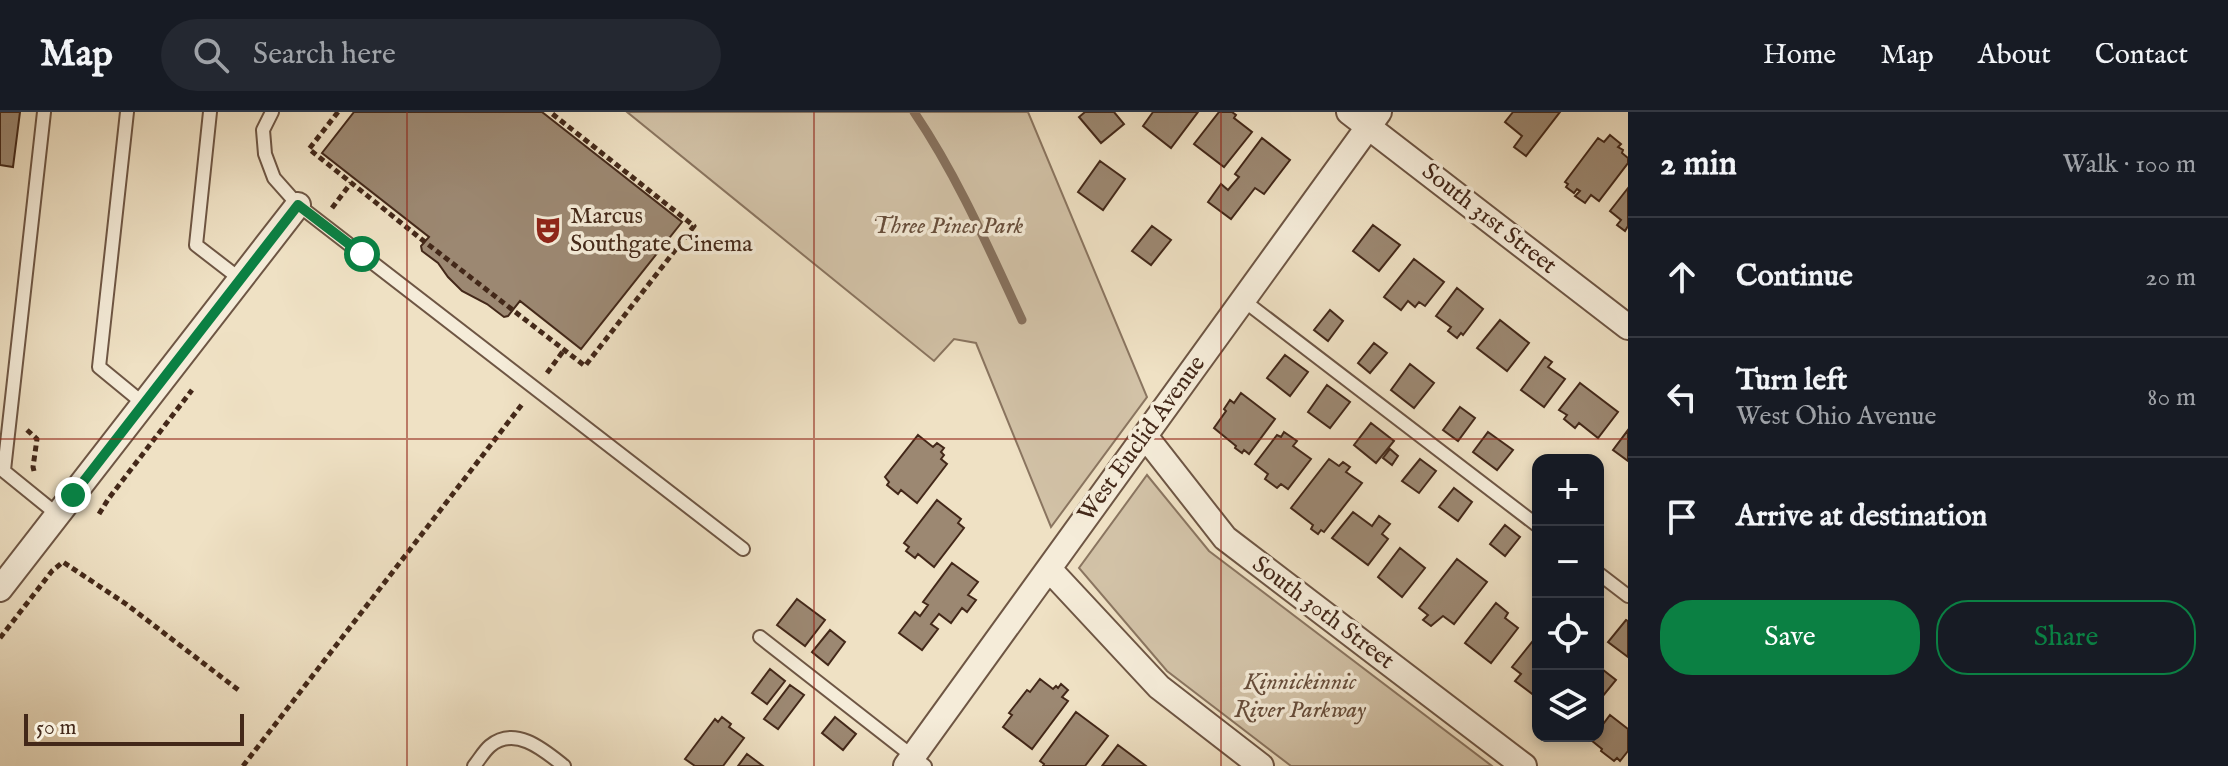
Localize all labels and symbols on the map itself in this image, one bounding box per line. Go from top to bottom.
street label: South 31st Street [1415,157,1563,281]
place label: Marcus Southgate Cinema [570,201,753,260]
park label: Three Pines Park [873,211,1024,242]
theatre icon: Marcus Southgate Cinema [533,215,563,245]
route start [344,236,380,272]
street label: West Euclid Avenue [1071,350,1213,528]
route end [55,477,91,513]
street label: South 30th Street [1246,549,1400,677]
park label: Kinnickinnic River Parkway [1234,667,1367,726]
scale bar [24,710,244,746]

